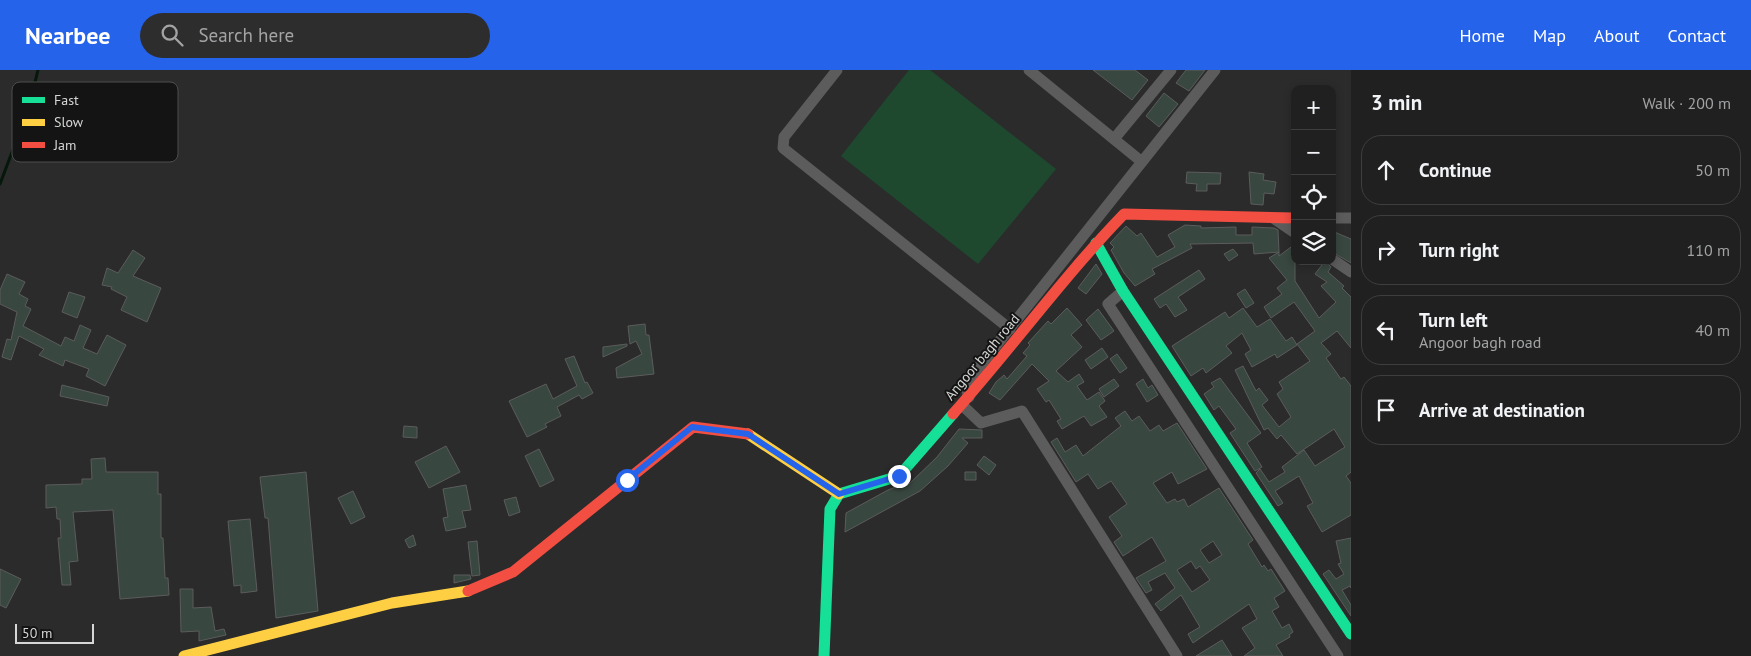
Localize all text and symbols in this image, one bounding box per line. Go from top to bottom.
search box [140,13,490,58]
text: Nearbee [25,20,110,51]
icon: search [158,21,186,49]
text: Search here [198,23,294,47]
text: Home [1459,24,1505,47]
text: Map [1533,24,1566,47]
text: About [1594,24,1640,47]
text: Contact [1668,24,1726,47]
legend [12,82,178,162]
map controls [1291,85,1336,265]
button: + [1291,85,1336,130]
text: 3 min [1371,89,1422,116]
text: Fast [54,91,79,109]
text: Walk · 200 m [1642,93,1731,113]
text: Slow [54,113,84,131]
button: − [1291,130,1336,175]
text: Jam [53,136,76,154]
icon: ahead [1372,156,1400,184]
text: Continue [1419,158,1491,182]
text: 50 m [1695,160,1730,180]
button: locate [1291,175,1336,220]
button: layers [1291,220,1336,265]
icon: right [1372,236,1400,264]
text: Turn right [1419,238,1499,262]
text: 110 m [1687,240,1730,260]
text: Turn left [1419,308,1488,332]
street label: Angoor bagh road [941,310,1023,404]
icon: left [1372,316,1400,344]
text: 40 m [1695,320,1730,340]
text: Angoor bagh road [1419,332,1541,352]
icon: arrive [1372,396,1400,424]
text: Arrive at destination [1419,398,1585,422]
route end [888,465,911,488]
route start [616,469,639,492]
scale bar [15,621,94,644]
text: 50 m [22,624,52,642]

